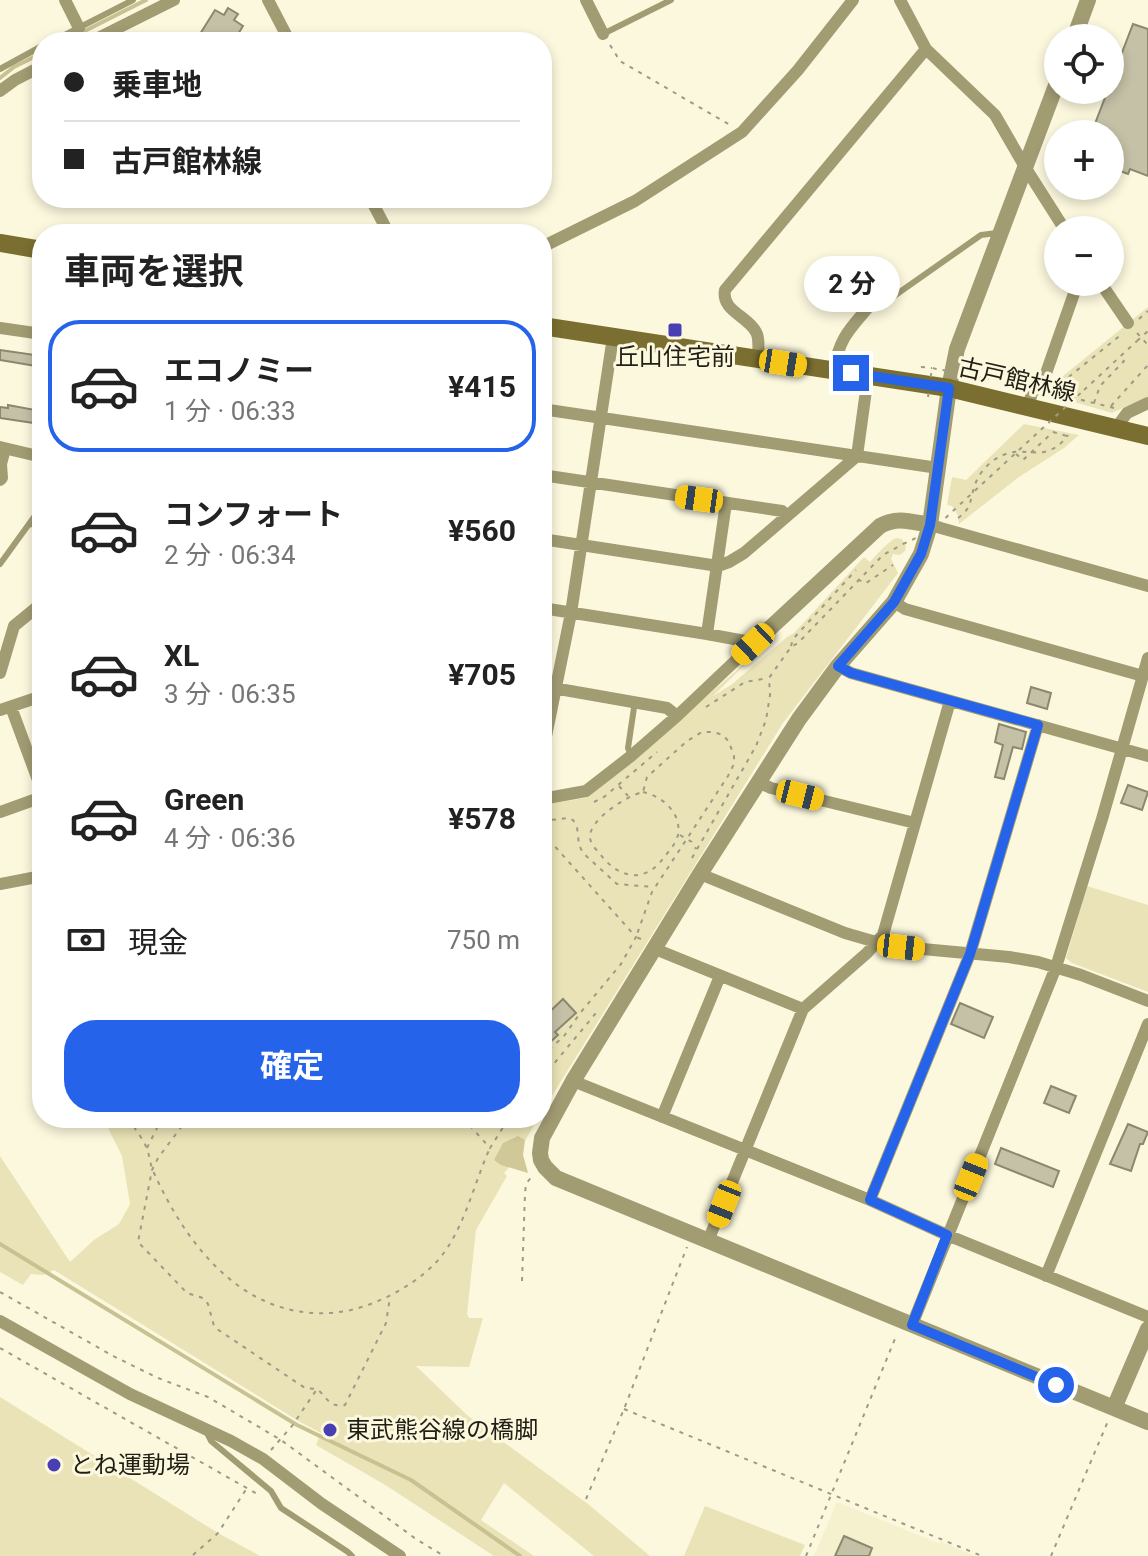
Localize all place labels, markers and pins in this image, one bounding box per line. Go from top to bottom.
marker: 丘山住宅前 [666,321,684,339]
place label: 丘山住宅前 [615,343,735,371]
place label: 東武熊谷線の橋脚 [346,1416,538,1444]
marker: 東武熊谷線の橋脚 [321,1421,339,1439]
place label: とね運動場 [70,1451,190,1479]
marker: とね運動場 [45,1456,63,1474]

